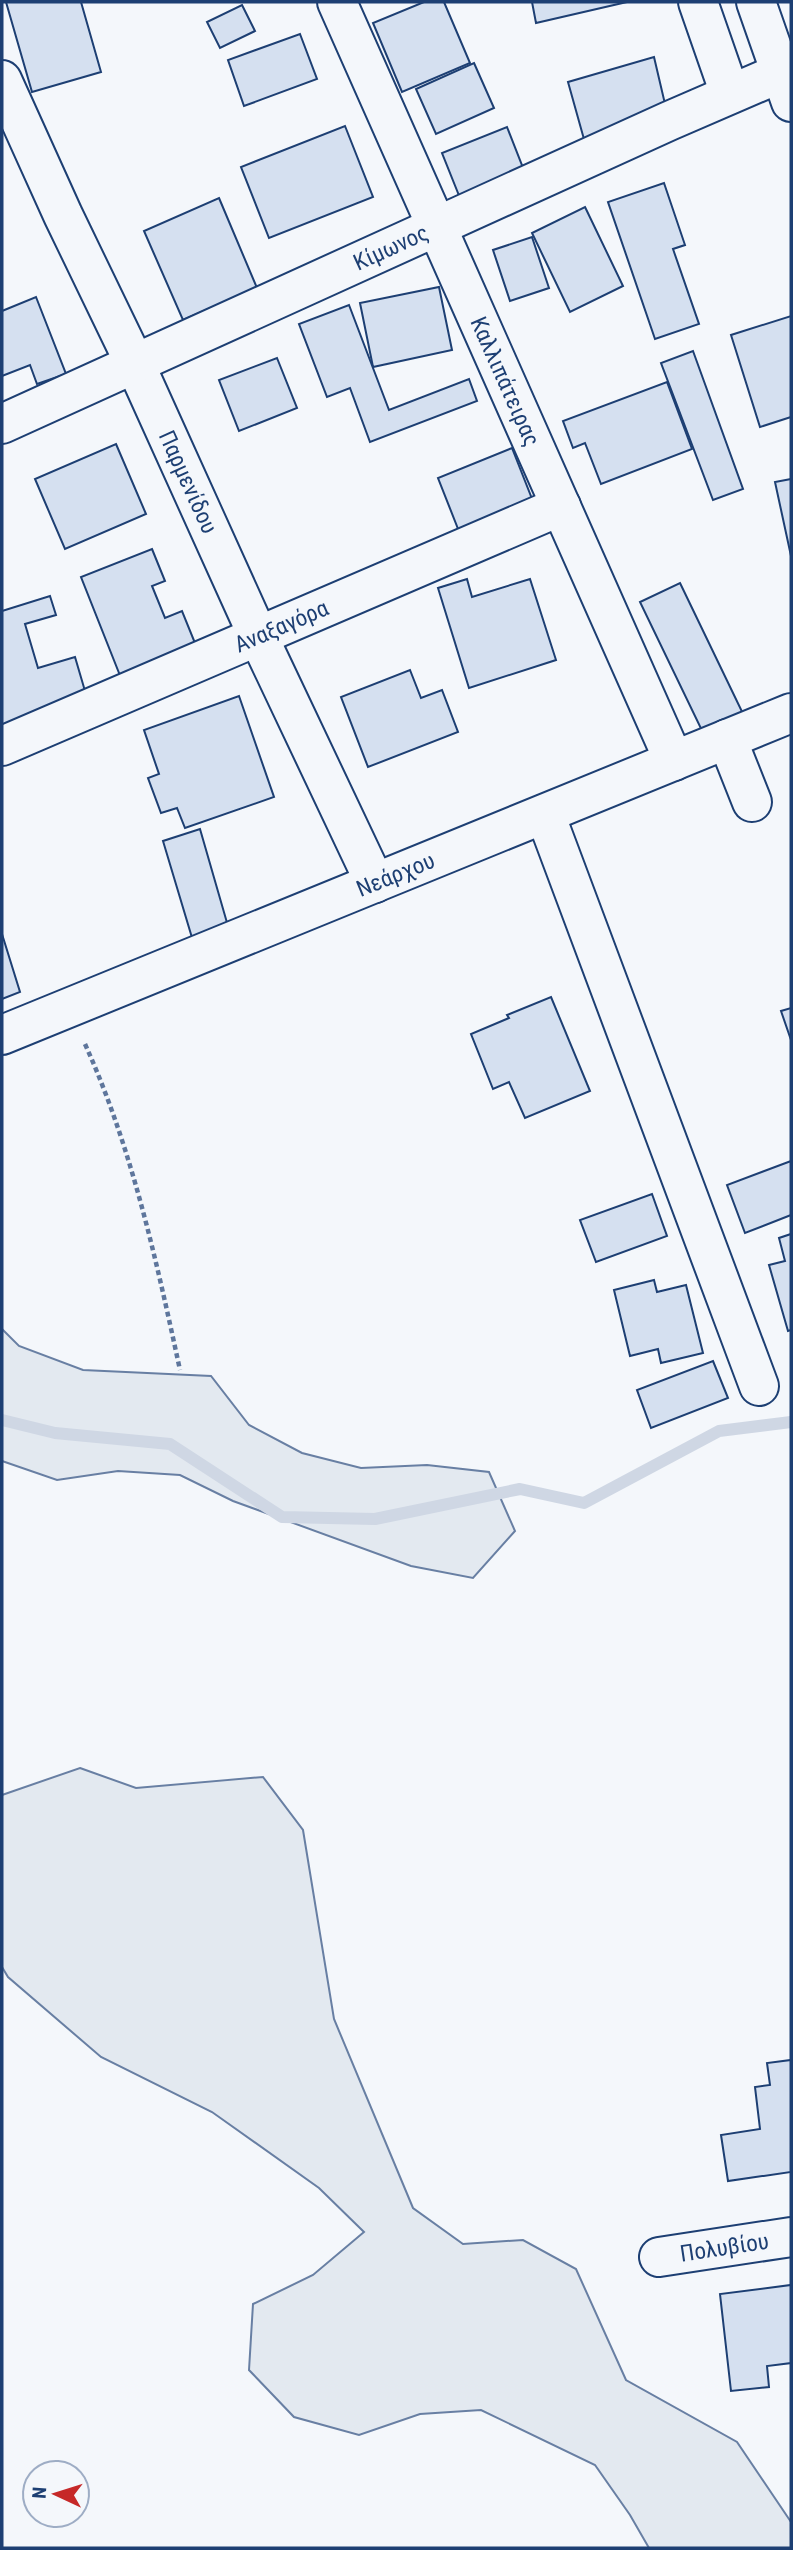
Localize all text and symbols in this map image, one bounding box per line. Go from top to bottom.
street label: Κίμωνος [349,219,432,276]
street label: Καλλιπάτειρας [465,313,546,450]
street label: Παρμενίδου [153,426,223,538]
street label: Αναξαγόρα [230,594,332,658]
street label: Νεάρχου [352,846,439,902]
street label: Πολυβίου [678,2227,770,2267]
north arrow [21,2459,91,2529]
text: N [28,2486,51,2499]

